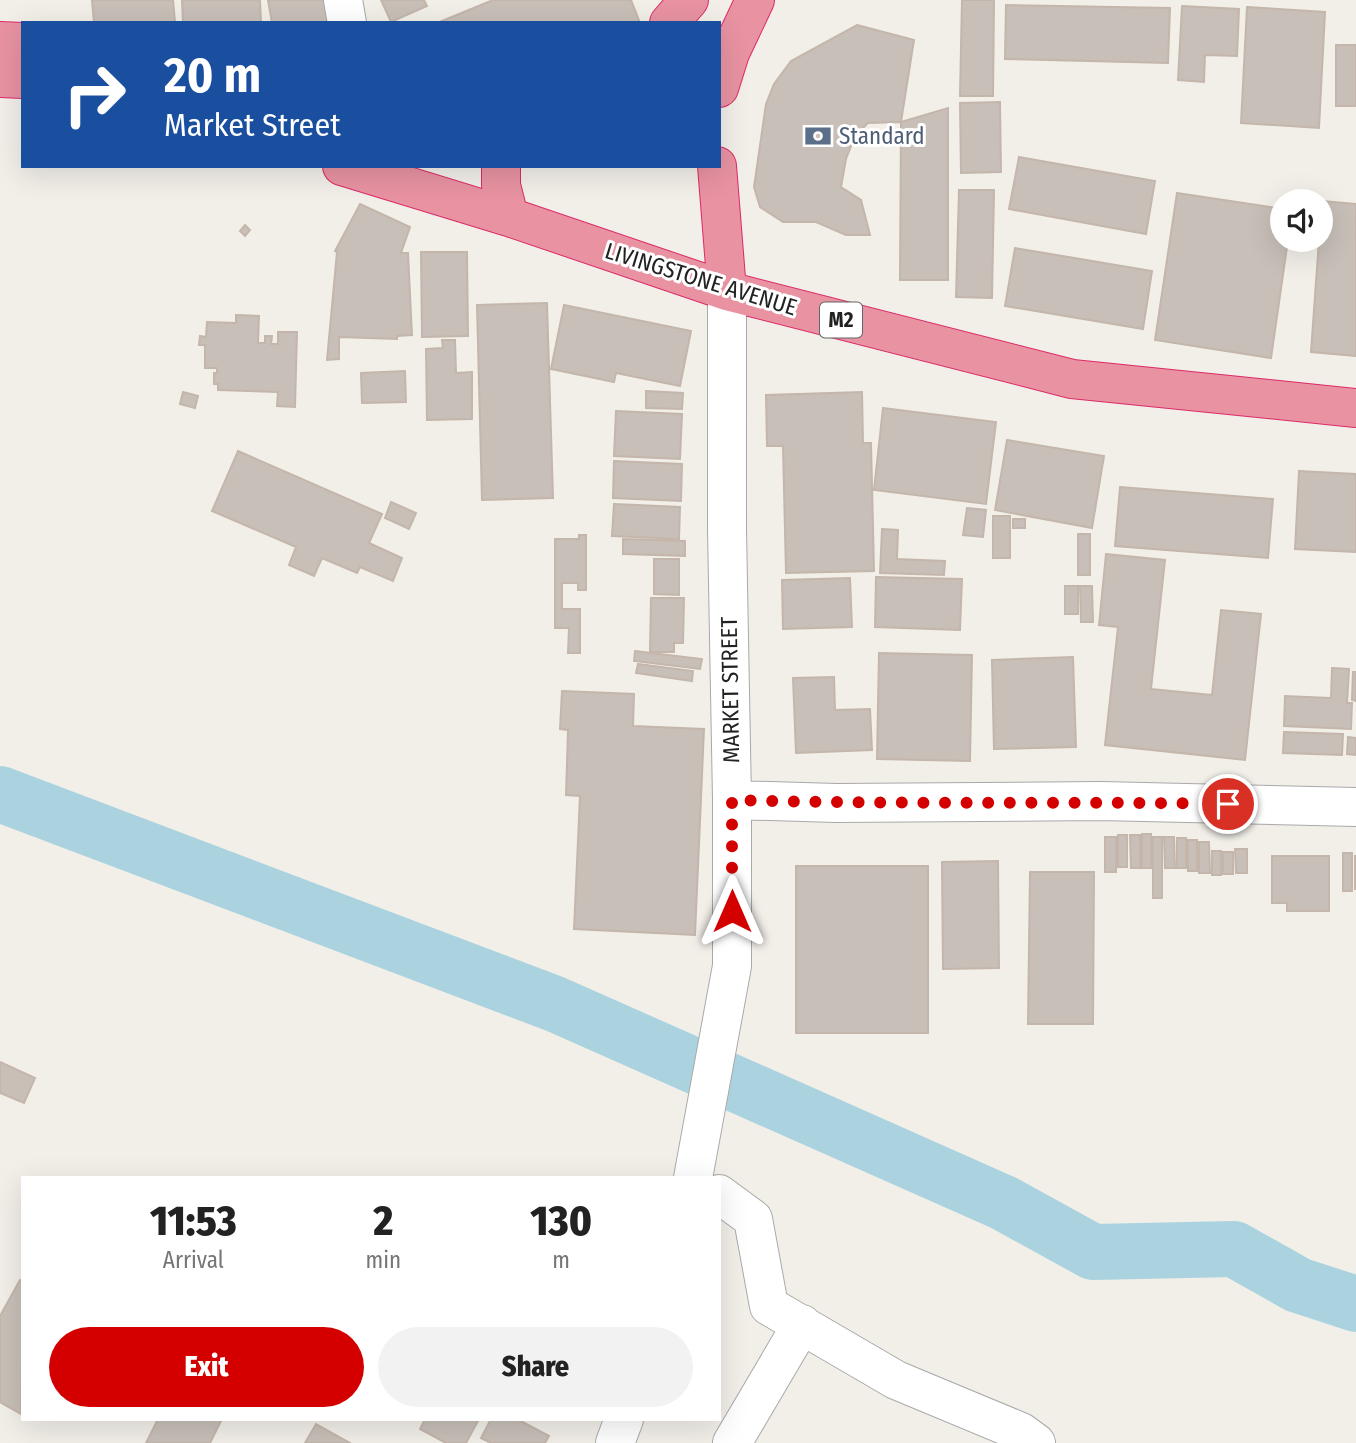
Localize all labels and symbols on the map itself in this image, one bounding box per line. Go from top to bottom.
bank icon: Standard [803,121,833,151]
place label: Standard [839,122,924,150]
street label: LIVINGSTONE AVENUE [602,237,800,321]
road number: M2 [820,302,862,338]
street label: MARKET STREET [715,616,745,763]
pin [1198,774,1258,834]
position arrow [695,874,769,948]

